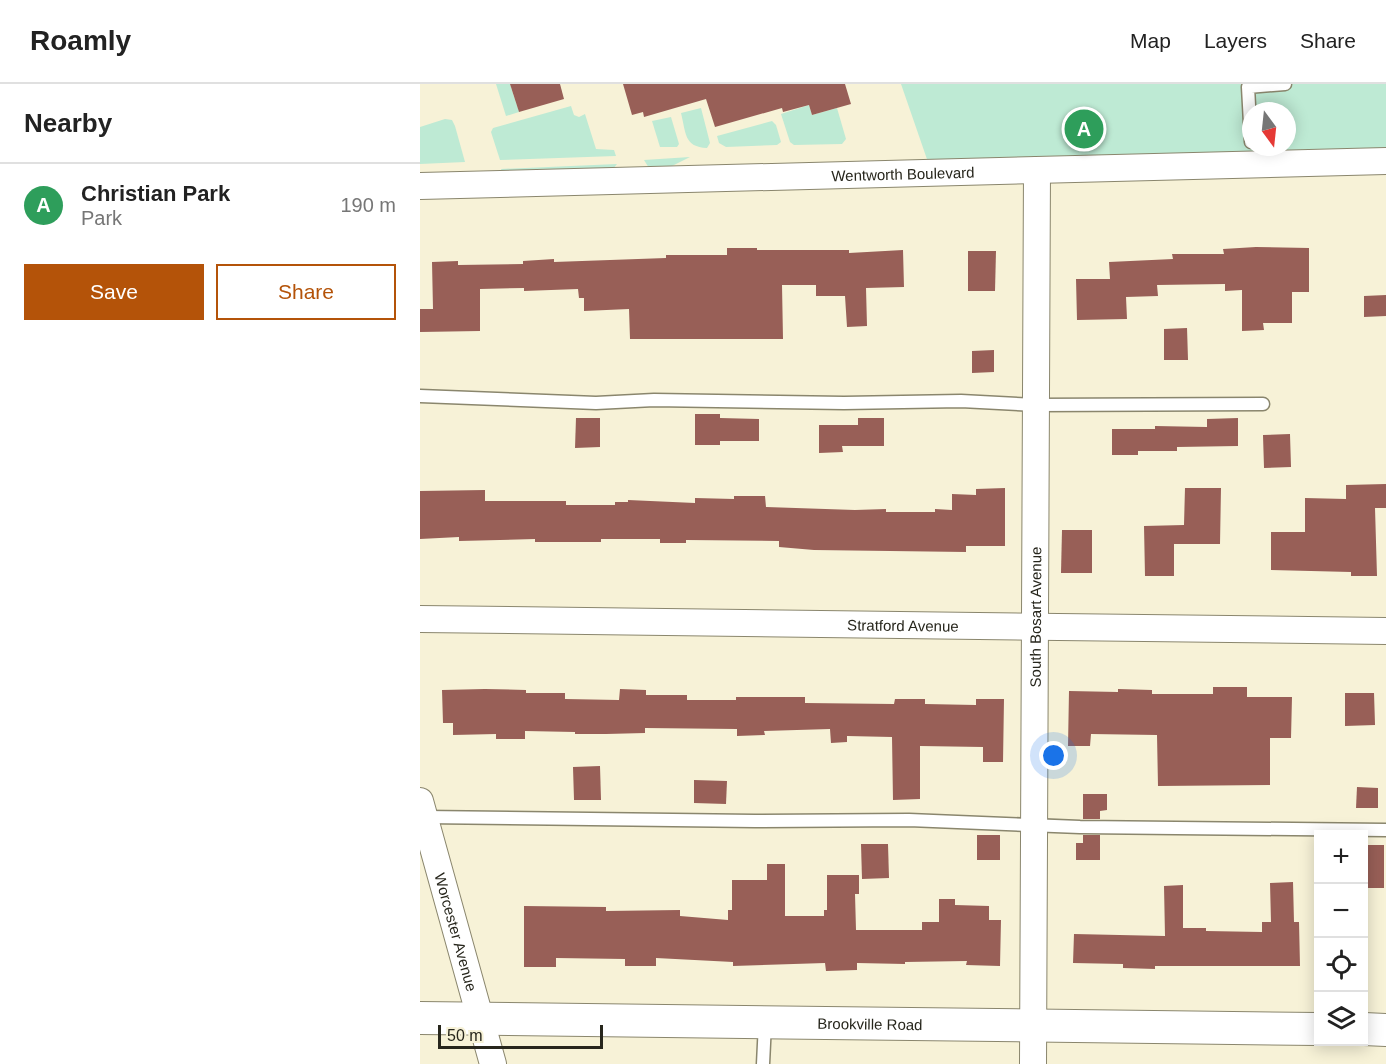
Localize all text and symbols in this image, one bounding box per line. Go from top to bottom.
text: Roamly [30,25,131,56]
text: Map [1130,29,1171,52]
text: Layers [1204,29,1267,52]
text: Share [1300,29,1356,52]
north arrow [1242,102,1296,156]
pin: A [1064,106,1104,152]
text: Nearby [24,108,112,138]
street label: Wentworth Boulevard [831,163,975,184]
text: Christian Park [81,181,230,206]
text: A [36,194,51,216]
text: 190 m [340,194,396,216]
text: Park [81,207,122,229]
button: Save [24,264,204,320]
button: Share [216,264,396,320]
street label: South Bosart Avenue [1026,547,1044,687]
street label: Stratford Avenue [847,616,959,634]
your location [1039,741,1068,770]
map controls [1314,830,1368,1046]
button: + [1314,830,1368,884]
street label: Worcester Avenue [432,871,481,993]
button: − [1314,884,1368,938]
button: locate [1314,938,1368,992]
button: layers [1314,992,1368,1046]
street label: Brookville Road [817,1014,923,1033]
scale bar [438,1022,603,1050]
text: 50 m [447,1027,483,1044]

